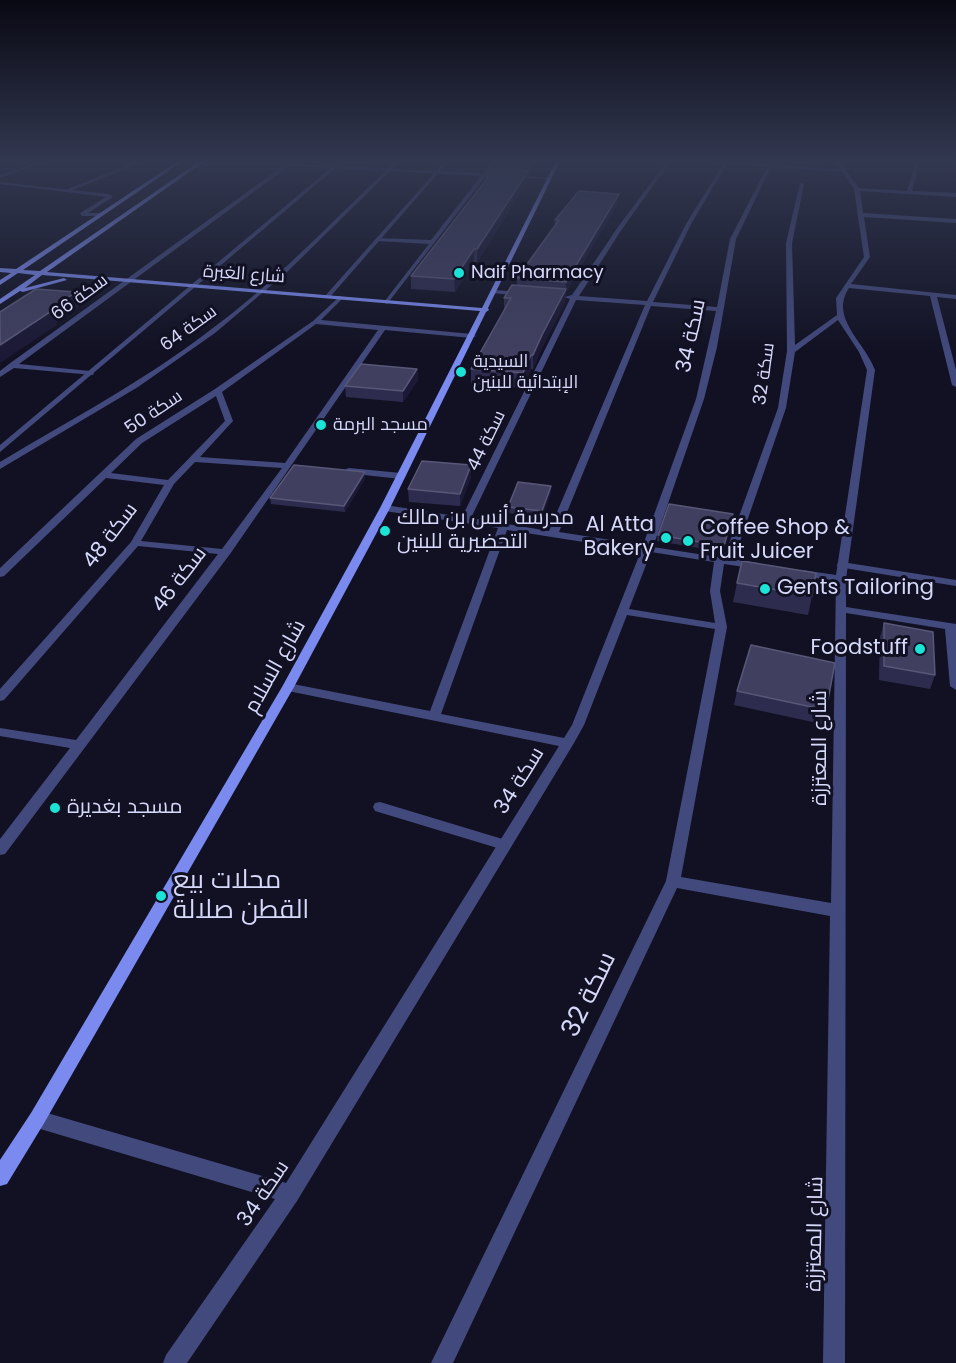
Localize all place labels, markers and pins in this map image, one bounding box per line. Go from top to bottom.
place label: Naif Pharmacy [471,262,604,284]
marker: Naif Pharmacy [452,266,466,280]
place label: السيدية الإبتدائية للبنين [473,351,578,394]
marker: السيدية الإبتدائية للبنين [454,365,468,379]
place label: مسجد البرمة [333,414,428,436]
marker: مسجد البرمة [314,418,328,432]
place label: مدرسة أنس بن مالك التحضيرية للبنين [397,506,574,556]
place label: Al Atta Bakery [583,513,654,563]
place label: Coffee Shop & Fruit Juicer [700,516,850,566]
marker: مدرسة أنس بن مالك التحضيرية للبنين [378,524,392,538]
marker: Al Atta Bakery [659,531,673,545]
marker: Coffee Shop & Fruit Juicer [681,534,695,548]
place label: Gents Tailoring [777,576,934,602]
marker: Gents Tailoring [758,582,772,596]
place label: Foodstuff [810,636,908,662]
marker: Foodstuff [913,642,927,656]
place label: مسجد بغديرة [67,795,182,821]
marker: مسجد بغديرة [48,801,62,815]
place label: محلات بيع القطن صلالة [173,865,309,927]
marker: محلات بيع القطن صلالة [154,889,168,903]

